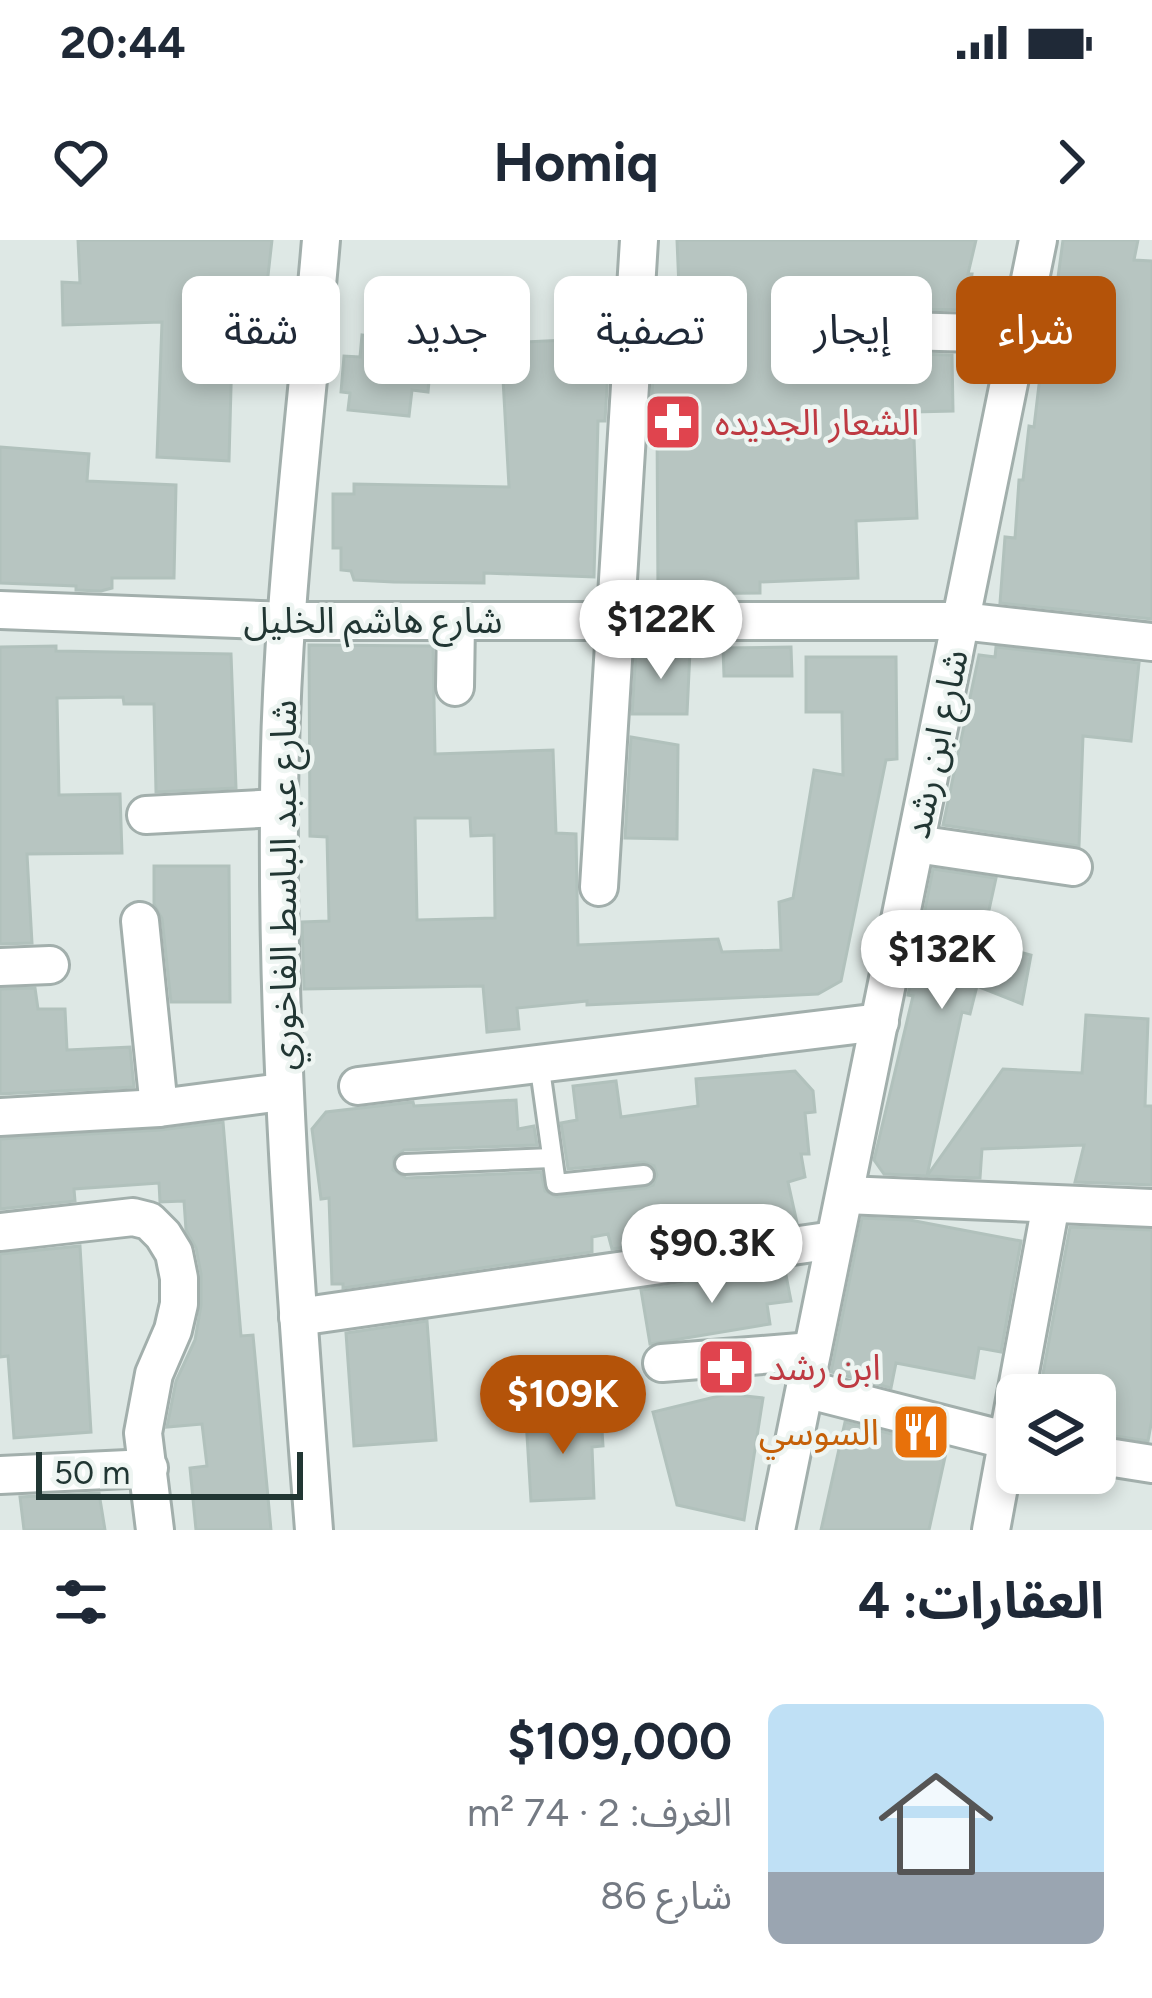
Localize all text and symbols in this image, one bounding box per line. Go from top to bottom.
text: 20:44 [60,15,186,69]
icon: heart [48,129,114,195]
icon: forward [1038,129,1104,195]
text: Homiq [493,130,659,195]
chip: شقة [182,276,340,384]
chip: جديد [364,276,530,384]
chip: تصفية [554,276,747,384]
chip: إيجار [771,276,932,384]
chip: شراء [956,276,1116,384]
pharmacy icon: الشعار الجديده [642,391,704,453]
place label: الشعار الجديده [715,401,919,444]
pin: $122K [577,580,745,682]
text: $122K [606,595,716,642]
street label: شارع هاشم الخليل [244,599,502,648]
street label: شارع ابن رشد [895,646,982,843]
street label: شارع عبد الباسط الفاخوري [262,700,311,1070]
pin: $132K [858,910,1026,1012]
text: $132K [888,925,996,972]
pin: $90.3K [614,1204,810,1306]
text: $90.3K [649,1219,775,1266]
pharmacy icon: ابن رشد [695,1336,757,1398]
place label: ابن رشد [768,1346,881,1389]
pin: $109K [479,1355,647,1457]
text: $109K [507,1370,619,1417]
map controls [996,1374,1116,1494]
button: layers [996,1374,1116,1494]
restaurant icon: السوسي [890,1401,952,1463]
place label: السوسي [759,1411,879,1460]
scale bar [36,1446,303,1499]
text: 50 m [54,1453,130,1492]
icon: filters [48,1569,114,1635]
text: العقارات: 4 [858,1570,1104,1631]
text: $109,000 [507,1711,732,1772]
icon: home [864,1752,1008,1896]
text: الغرف: 2 · 74 m² [467,1789,732,1836]
text: شارع 86 [600,1872,732,1919]

